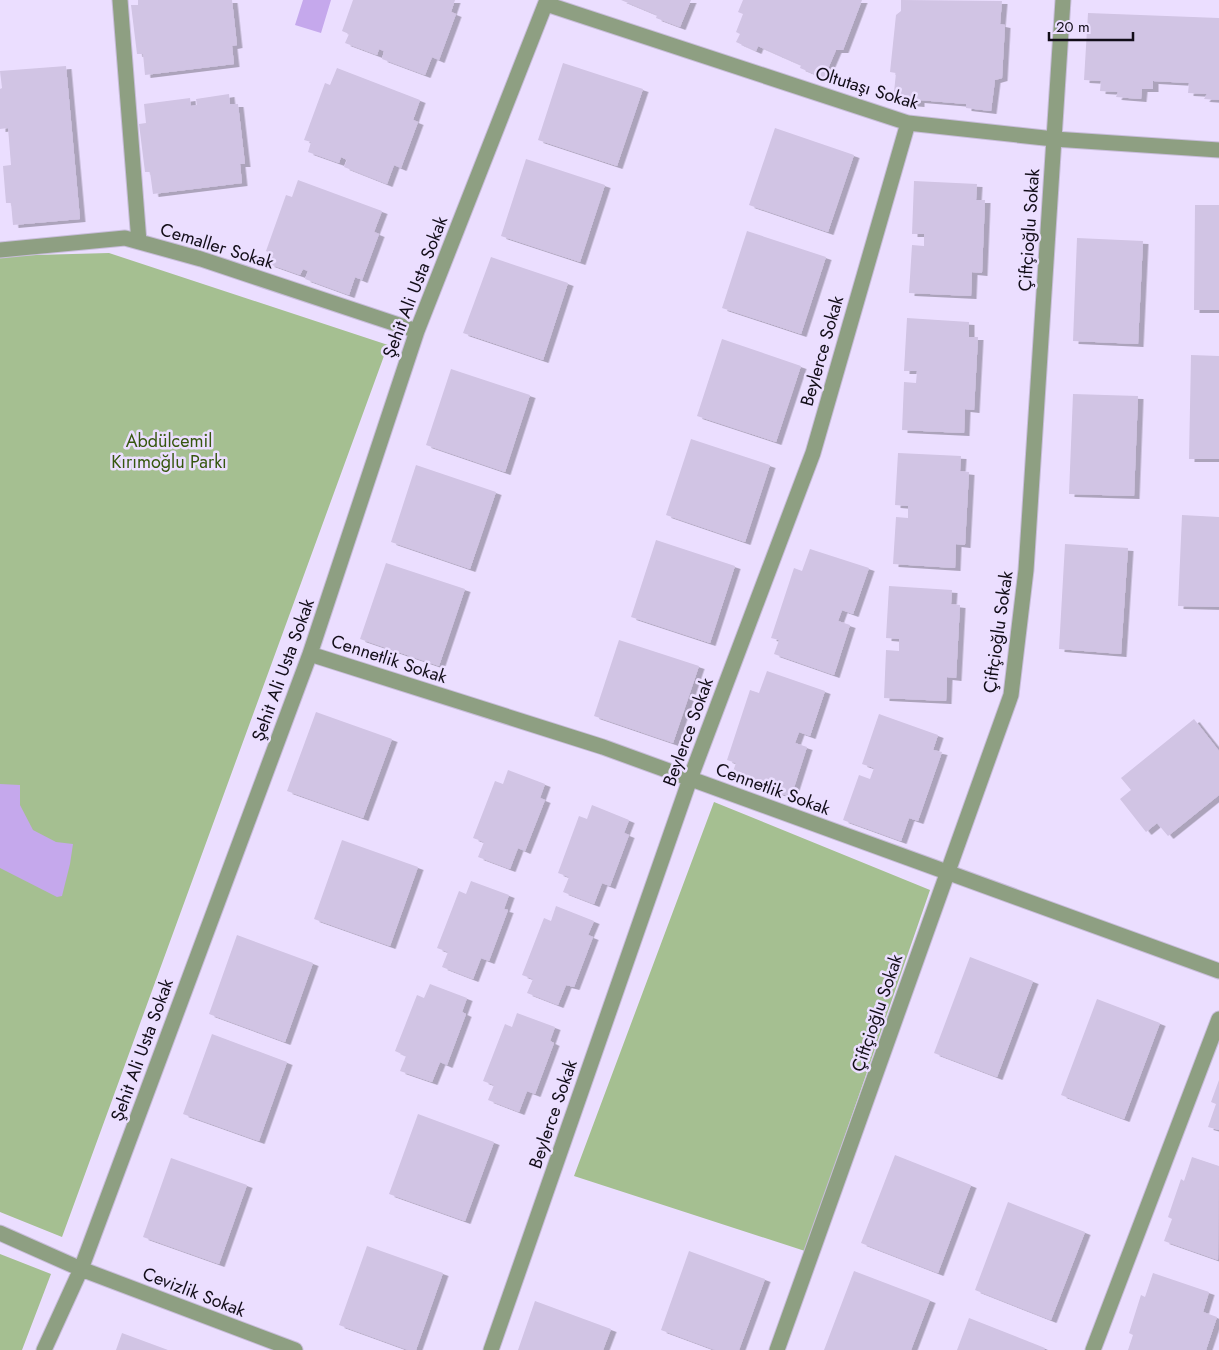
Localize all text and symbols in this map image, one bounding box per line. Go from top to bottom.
scale bar [1049,10,1133,42]
text: 20 m [1056,16,1090,38]
street label: Oltutaşı Sokak [812,60,922,116]
street label: Çiftçioğlu Sokak [1012,168,1046,292]
street label: Şehit Ali Usta Sokak [376,212,454,362]
street label: Cemaller Sokak [157,216,277,276]
street label: Beylerce Sokak [794,293,850,409]
park label: Abdülcemil Kırımoğlu Parkı [111,428,227,475]
street label: Çiftçioğlu Sokak [977,569,1019,695]
street label: Şehit Ali Usta Sokak [245,595,321,745]
street label: Cennetlik Sokak [328,628,450,690]
street label: Beylerce Sokak [656,674,720,790]
street label: Cennetlik Sokak [712,756,834,822]
street label: Çiftçioğlu Sokak [845,951,909,1075]
street label: Şehit Ali Usta Sokak [104,975,180,1125]
street label: Beylerce Sokak [522,1056,584,1172]
street label: Cevizlik Sokak [139,1260,249,1324]

